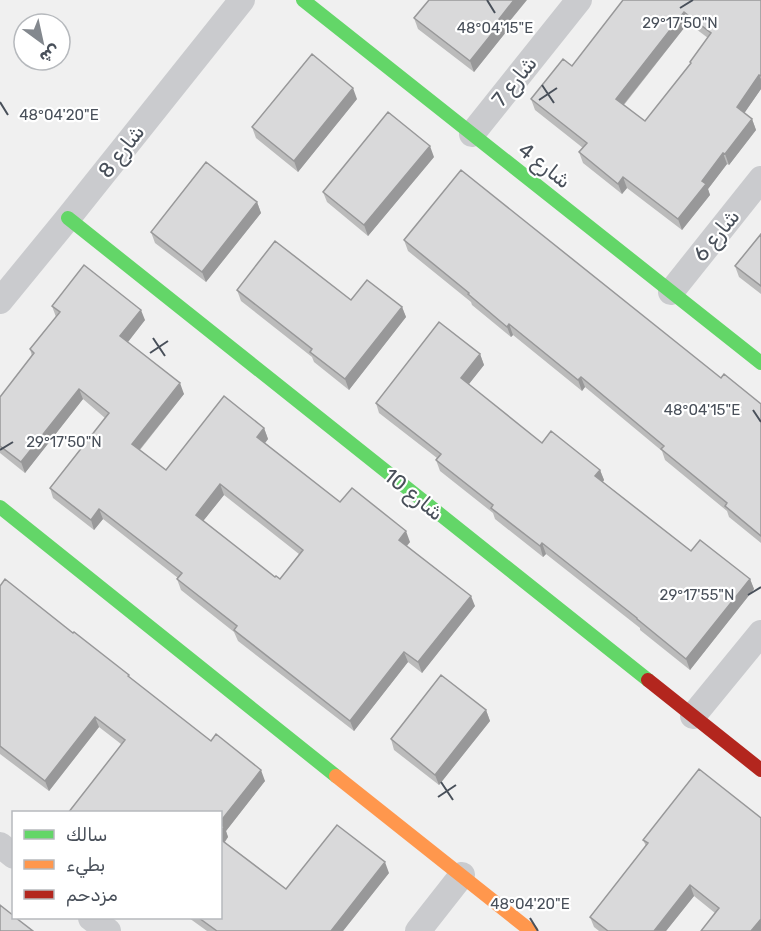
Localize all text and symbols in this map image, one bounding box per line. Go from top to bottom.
north arrow [12,12,72,72]
text: 29°17'50"N [642,14,718,32]
text: 48°04'15"E [457,19,533,37]
text: ش [36,41,64,68]
street label: شارع 7 [486,51,543,113]
text: 48°04'20"E [19,106,99,124]
street label: شارع 8 [93,120,151,184]
street label: شارع 4 [512,137,576,195]
street label: شارع 6 [688,204,746,267]
text: 48°04'15"E [664,401,740,419]
text: 29°17'50"N [26,433,102,451]
street label: شارع 10 [378,462,449,527]
text: 29°17'55"N [660,586,734,604]
legend [12,811,222,919]
text: سالك [66,824,107,846]
text: بطيء [66,854,105,878]
text: مزدحم [66,884,118,907]
text: 48°04'20"E [490,895,570,913]

